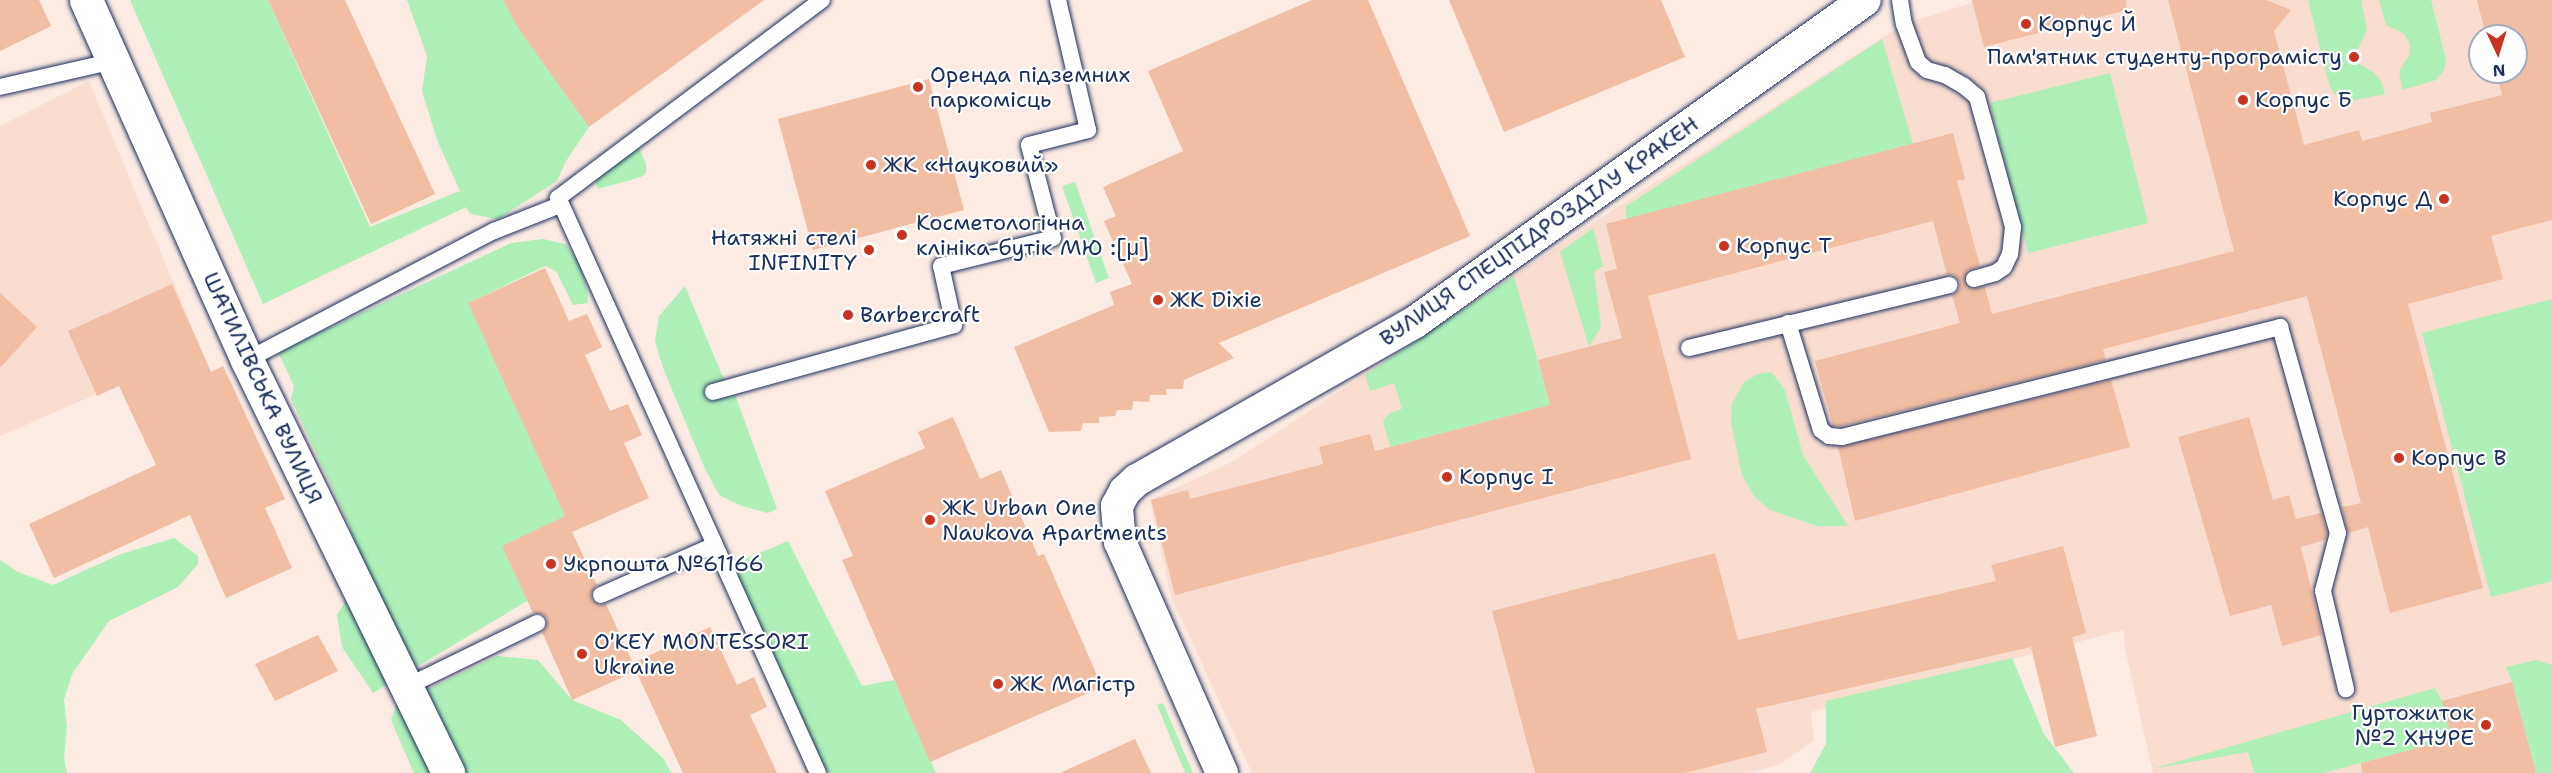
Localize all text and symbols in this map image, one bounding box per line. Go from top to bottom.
place label: Корпус Й [2038,11,2136,37]
marker: Корпус Й [2019,17,2033,31]
north arrow [2468,24,2528,84]
place label: Пам'ятник студенту-програмісту [1987,44,2342,70]
marker: Пам'ятник студенту-програмісту [2347,50,2361,64]
text: N [2492,60,2506,81]
place label: Оренда підземних паркомісць [930,61,1130,112]
marker: Оренда підземних паркомісць [911,80,925,94]
place label: Корпус Б [2255,87,2352,113]
marker: Корпус Б [2236,93,2250,107]
street label: ВУЛИЦЯ СПЕЦПІДРОЗДІЛУ КРАКЕН [1375,110,1703,352]
place label: ЖК «Науковий» [883,152,1058,178]
marker: ЖК «Науковий» [864,158,878,172]
place label: Корпус Д [2333,186,2432,212]
marker: Корпус Д [2437,192,2451,206]
place label: Косметологічна клініка-бутік МЮ :[μ] [916,209,1149,260]
place label: Натяжні стелі INFINITY [711,224,857,276]
marker: Косметологічна клініка-бутік МЮ :[μ] [893,226,911,244]
place label: Корпус T [1736,233,1832,259]
marker: Корпус T [1717,239,1731,253]
marker: Натяжні стелі INFINITY [862,243,876,257]
street label: ШАТИЛІВСЬКА ВУЛИЦЯ [198,268,328,508]
place label: ЖК Dixie [1170,287,1262,313]
marker: ЖК Dixie [1151,293,1165,307]
place label: Barbercraft [860,302,980,328]
marker: Barbercraft [841,308,855,322]
place label: Корпус В [2411,445,2507,471]
marker: Корпус В [2392,451,2406,465]
place label: Корпус І [1459,464,1554,490]
marker: Корпус І [1440,470,1454,484]
place label: ЖК Urban One Naukova Apartments [942,494,1167,546]
marker: ЖК Urban One Naukova Apartments [923,513,937,527]
place label: Укрпошта №61166 [563,551,764,577]
marker: Укрпошта №61166 [544,557,558,571]
place label: O'KEY MONTESSORI Ukraine [594,628,809,680]
marker: O'KEY MONTESSORI Ukraine [575,647,589,661]
place label: ЖК Магістр [1010,671,1136,697]
marker: ЖК Магістр [991,677,1005,691]
place label: Гуртожиток №2 ХНУРЕ [2352,699,2474,750]
marker: Гуртожиток №2 ХНУРЕ [2479,718,2493,732]

